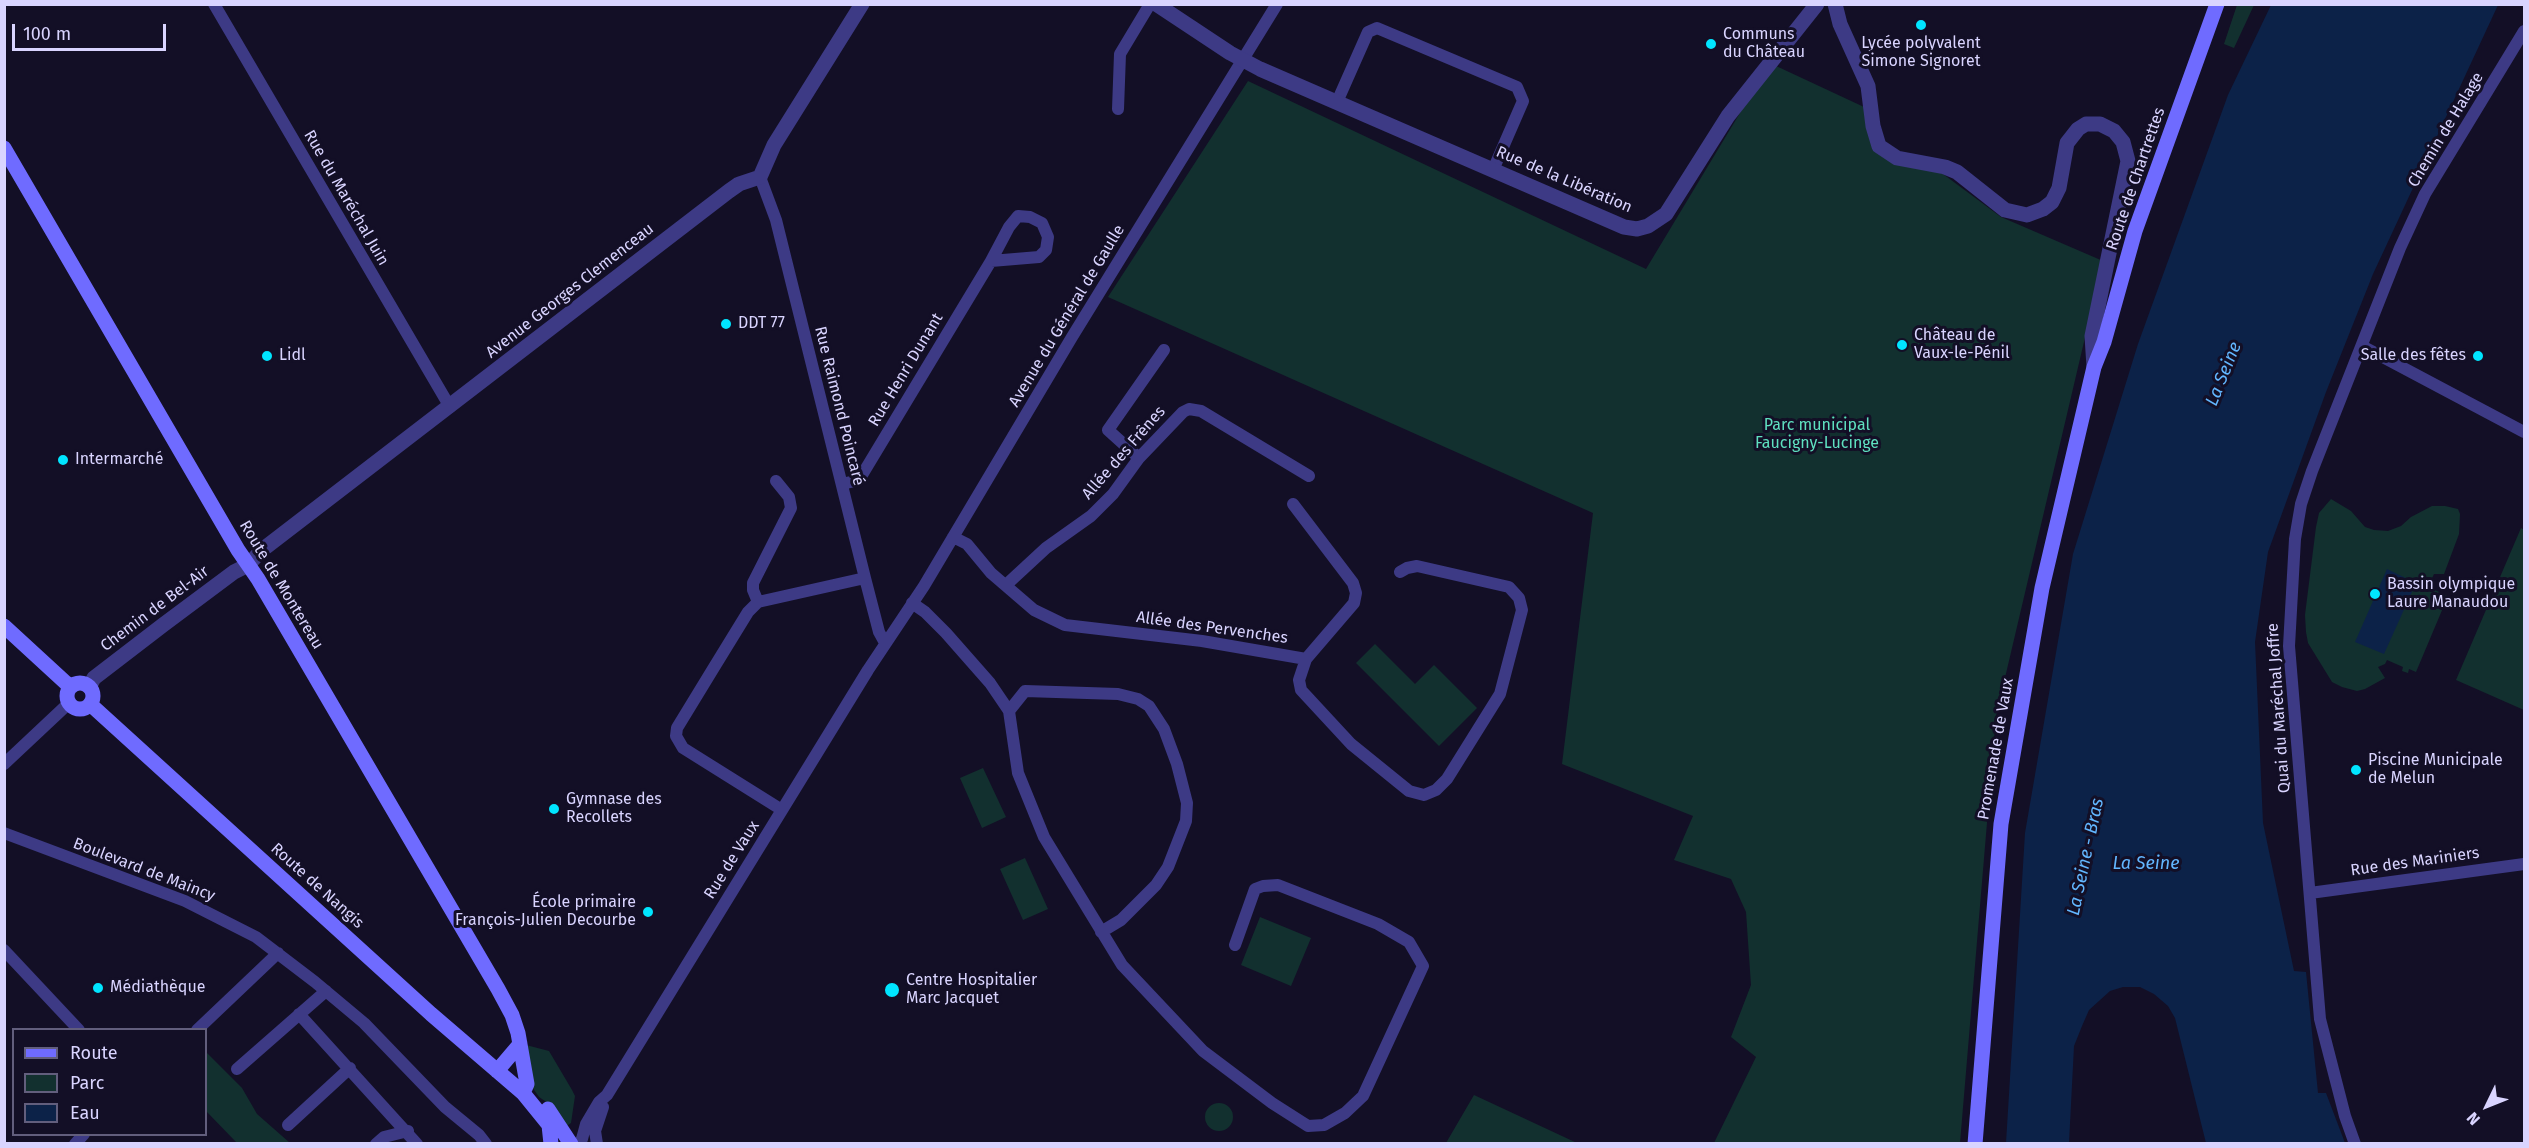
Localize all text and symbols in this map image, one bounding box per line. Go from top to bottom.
scale bar [15,12,170,50]
marker: Lycée polyvalent Simone Signoret [1914,18,1928,32]
text: 100 m [23,23,71,45]
place label: Communs du Château [1723,25,1805,63]
place label: Lycée polyvalent Simone Signoret [1861,34,1981,72]
marker: Communs du Château [1704,37,1718,51]
street label: Chemin de Halage [2404,69,2488,191]
street label: Route de Chartrettes [2103,105,2169,253]
street label: Rue du Maréchal Juin [299,127,393,269]
street label: Rue de la Libération [1493,143,1635,217]
street label: Avenue Georges Clemenceau [482,219,658,363]
street label: Avenue du Général de Gaulle [1005,221,1129,411]
street label: Rue Henri Dunant [865,310,947,430]
place label: DDT 77 [738,314,785,334]
marker: DDT 77 [719,317,733,331]
street label: Rue Raimond Poincaré [810,324,868,488]
place label: Château de Vaux-le-Pénil [1914,326,2010,364]
marker: Château de Vaux-le-Pénil [1895,338,1909,352]
water label: La Seine [2201,339,2247,409]
place label: Lidl [279,346,306,366]
place label: Salle des fêtes [2361,346,2466,366]
marker: Lidl [260,349,274,363]
marker: Salle des fêtes [2471,349,2485,363]
street label: Allée des Frênes [1078,402,1170,504]
park label: Parc municipal Faucigny-Lucinge [1755,416,1879,454]
place label: Intermarché [75,450,163,470]
marker: Intermarché [56,453,70,467]
street label: Route de Montereau [235,517,327,653]
street label: Chemin de Bel-Air [97,562,213,656]
place label: Bassin olympique Laure Manaudou [2387,575,2515,613]
marker: Bassin olympique Laure Manaudou [2368,587,2382,601]
street label: Allée des Pervenches [1135,608,1289,648]
street label: Quai du Maréchal Joffre [2263,622,2295,794]
street label: Promenade de Vaux [1974,677,2018,821]
place label: Piscine Municipale de Melun [2368,751,2503,789]
marker: Piscine Municipale de Melun [2349,763,2363,777]
place label: Gymnase des Recollets [566,790,662,828]
water label: La Seine - Bras [2063,796,2109,918]
marker: Gymnase des Recollets [547,802,561,816]
street label: Rue de Vaux [700,817,764,903]
street label: Boulevard de Maincy [70,834,218,906]
street label: Route de Nangis [267,839,367,933]
street label: Rue des Mariniers [2349,843,2481,881]
water label: La Seine [2112,853,2180,875]
place label: École primaire François-Julien Decourbe [455,893,636,931]
marker: École primaire François-Julien Decourbe [641,905,655,919]
place label: Centre Hospitalier Marc Jacquet [906,971,1037,1009]
place label: Médiathèque [110,978,205,998]
marker: Médiathèque [91,981,105,995]
marker: Centre Hospitalier Marc Jacquet [883,981,901,999]
legend [12,1028,207,1136]
text: Route [70,1042,118,1064]
text: Parc [70,1072,104,1094]
north arrow [2457,1076,2517,1136]
text: Eau [70,1102,100,1124]
text: N [2463,1108,2484,1129]

